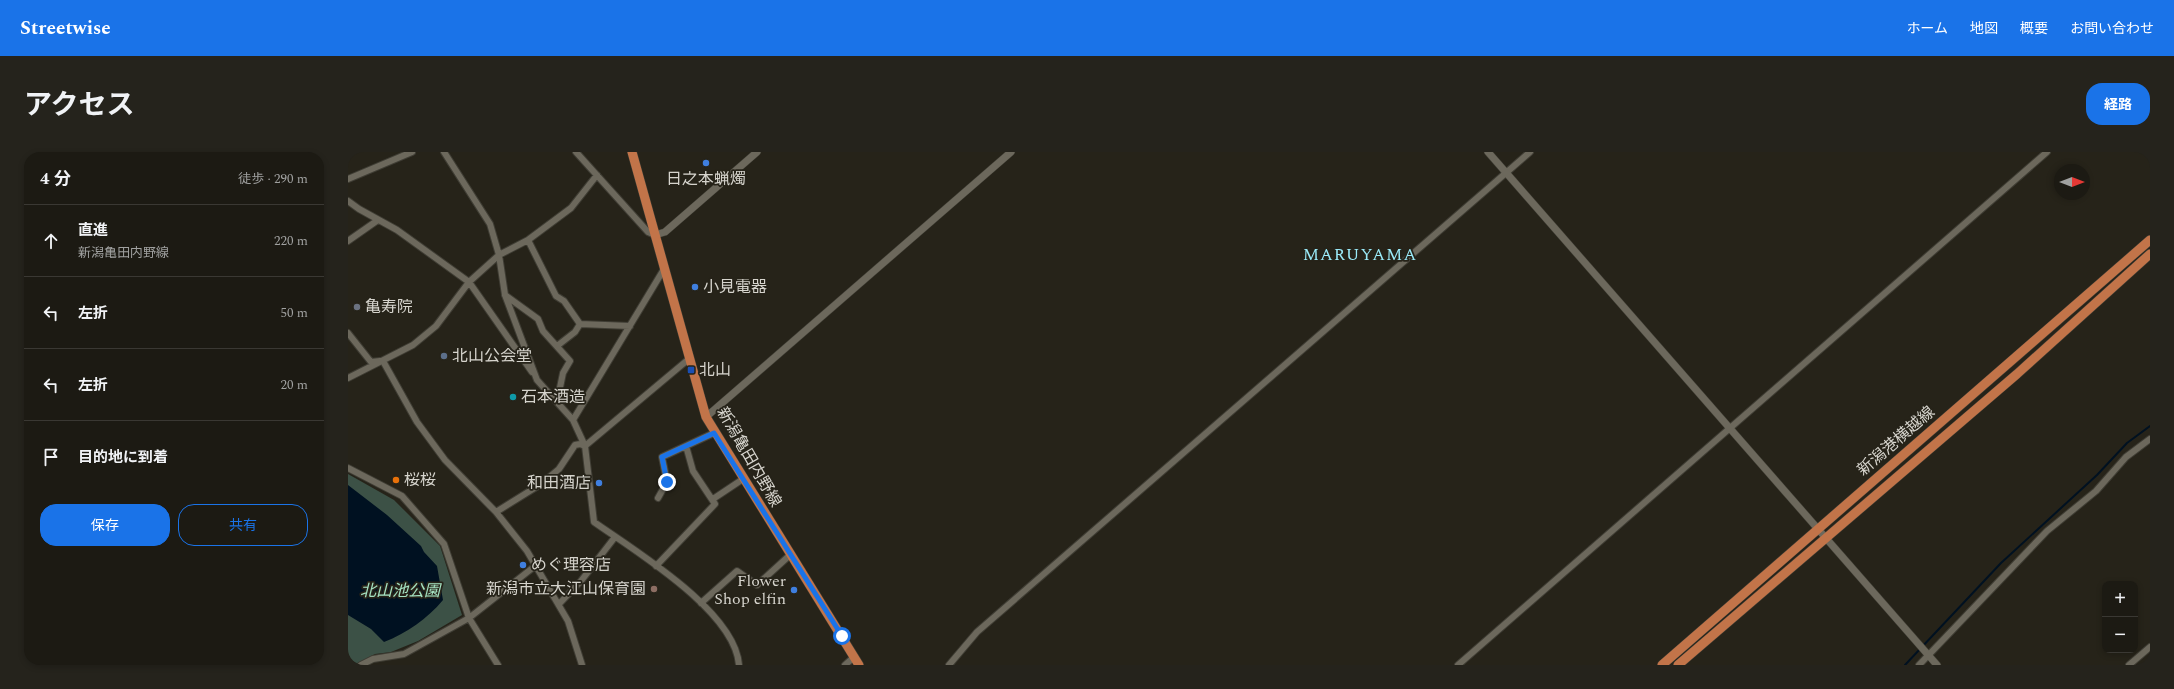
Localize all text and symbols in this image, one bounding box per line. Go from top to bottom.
text: Streetwise [20,14,111,43]
text: ホーム [1906,18,1948,39]
text: 地図 [1970,18,1998,39]
text: 概要 [2020,18,2048,39]
text: お問い合わせ [2070,18,2154,39]
button: 経路 [2086,83,2150,125]
text: アクセス [24,84,135,127]
marker: 日之本蝋燭 [701,158,711,168]
north arrow [2054,164,2090,200]
text: 4 分 [40,166,71,192]
place label: 日之本蝋燭 [666,167,746,191]
text: 徒歩 · 290 m [238,169,308,189]
text: 直進 [78,219,108,242]
icon: ahead [40,230,62,252]
text: 220 m [274,231,308,251]
district label: MARUYAMA [1303,242,1417,268]
text: 新潟亀田内野線 [78,243,169,263]
place label: 小見電器 [703,275,767,299]
marker: 小見電器 [690,282,700,292]
place label: 亀寿院 [365,295,413,319]
icon: left [40,302,62,324]
text: 左折 [78,302,108,325]
marker: 亀寿院 [352,302,362,312]
text: 50 m [281,303,308,323]
place label: 北山公会堂 [452,344,532,368]
marker: 北山公会堂 [439,351,449,361]
place label: 北山 [699,358,731,382]
marker: 北山 [686,365,696,375]
icon: left [40,374,62,396]
text: 左折 [78,374,108,397]
text: 20 m [281,375,308,395]
place label: 石本酒造 [521,385,585,409]
marker: 石本酒造 [508,392,518,402]
street label: 新潟港横越線 [1852,400,1940,482]
street label: 新潟亀田内野線 [711,402,787,512]
icon: arrive [40,446,62,468]
text: 目的地に到着 [78,446,168,469]
place label: 桜桜 [404,468,436,492]
place label: 和田酒店 [527,471,591,495]
route end [658,473,676,491]
marker: 桜桜 [391,475,401,485]
marker: 和田酒店 [594,478,604,488]
button: 保存 [40,504,170,546]
button: 共有 [178,504,308,546]
place label: めぐ理容店 [531,553,611,577]
marker: めぐ理容店 [518,560,528,570]
place label: Flower Shop elfin [714,569,786,611]
place label: 新潟市立大江山保育園 [486,577,646,601]
park label: 北山池公園 [360,579,442,603]
map controls [2102,581,2138,653]
button: + [2102,581,2138,617]
marker: 新潟市立大江山保育園 [649,584,659,594]
marker: Flower Shop elfin [789,585,799,595]
button: − [2102,617,2138,653]
route start [833,627,851,645]

